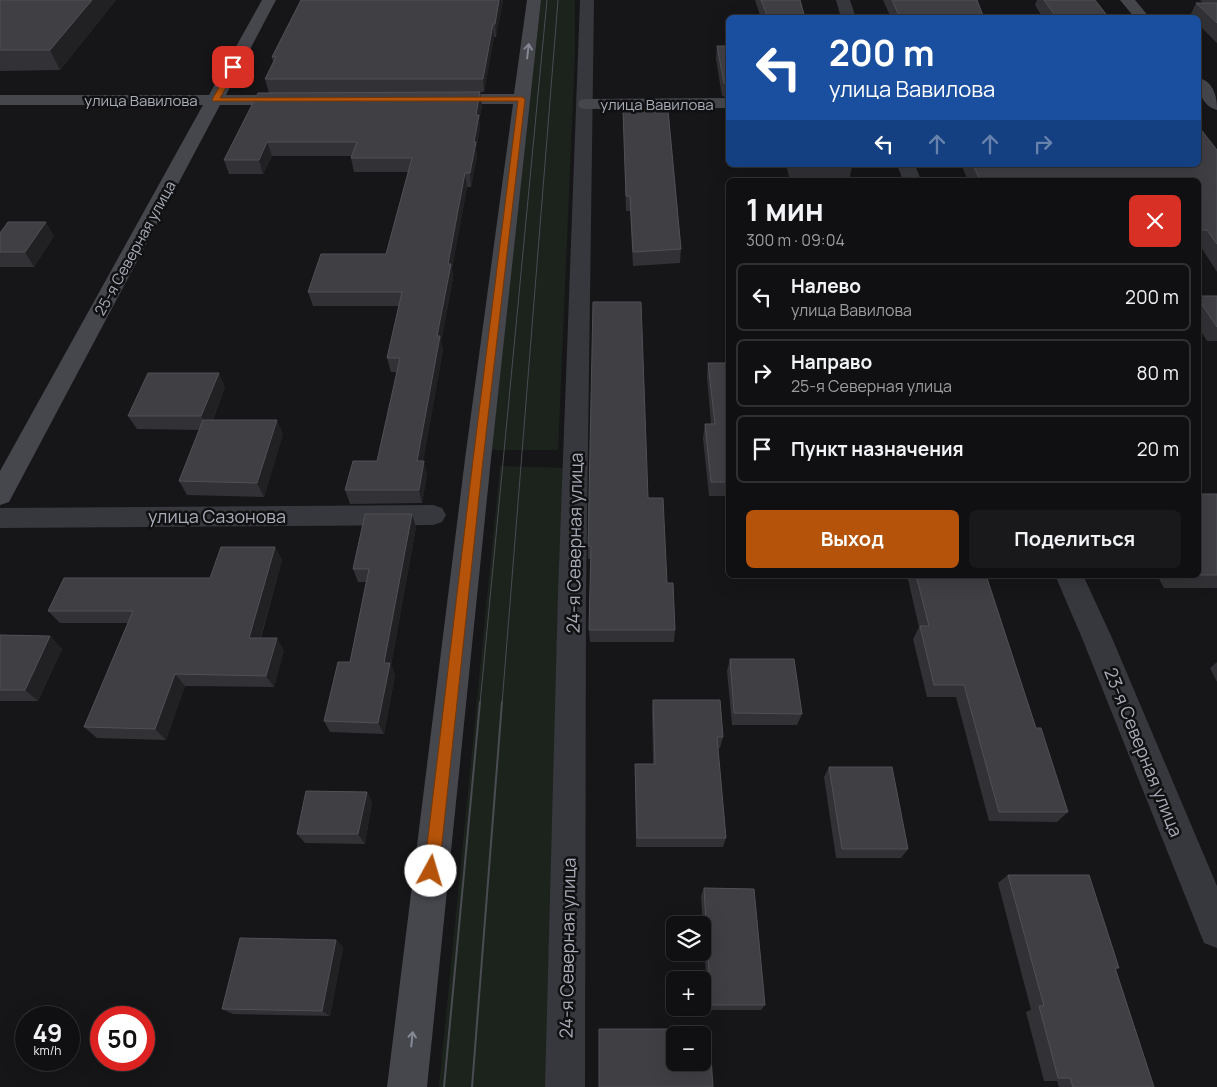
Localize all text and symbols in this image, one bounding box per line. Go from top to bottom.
text: 200 m [829,29,934,77]
icon: left [746,35,811,100]
one-way arrow [523,43,533,59]
pin [212,46,254,88]
icon: arrive [219,53,247,81]
text: улица Вавилова [829,74,995,104]
street label: улица Вавилова [84,90,198,111]
street label: улица Вавилова [600,94,714,115]
icon: left [870,130,898,158]
icon: ahead [923,130,951,158]
icon: ahead [976,130,1004,158]
icon: right [1029,130,1057,158]
street label: 25-я Северная улица [89,177,181,319]
text: 1 мин [746,189,824,230]
button: close [1129,195,1181,247]
text: 300 m · 09:04 [746,229,845,251]
text: Налево [791,273,861,299]
icon: left [748,283,776,311]
text: 200 m [1125,284,1179,310]
text: улица Вавилова [791,299,912,321]
text: Направо [791,349,872,375]
icon: right [748,359,776,387]
text: 80 m [1136,360,1179,386]
text: 25-я Северная улица [791,375,952,397]
icon: arrive [748,435,776,463]
text: Пункт назначения [791,436,964,462]
text: 20 m [1137,436,1179,462]
street label: 24-я Северная улица [560,452,588,634]
street label: улица Сазонова [148,504,286,528]
button: Выход [746,510,959,568]
button: Поделиться [969,510,1181,568]
street label: 23-я Северная улица [1099,664,1189,840]
position arrow [404,844,456,896]
street label: 24-я Северная улица [553,857,581,1039]
map controls [666,916,711,1071]
button: layers [666,916,711,961]
button: + [666,971,711,1016]
speed limit sign: 50 [90,1006,155,1071]
text: 49 [32,1015,63,1050]
button: − [666,1026,711,1071]
one-way arrow [407,1031,417,1047]
text: km/h [34,1042,61,1059]

